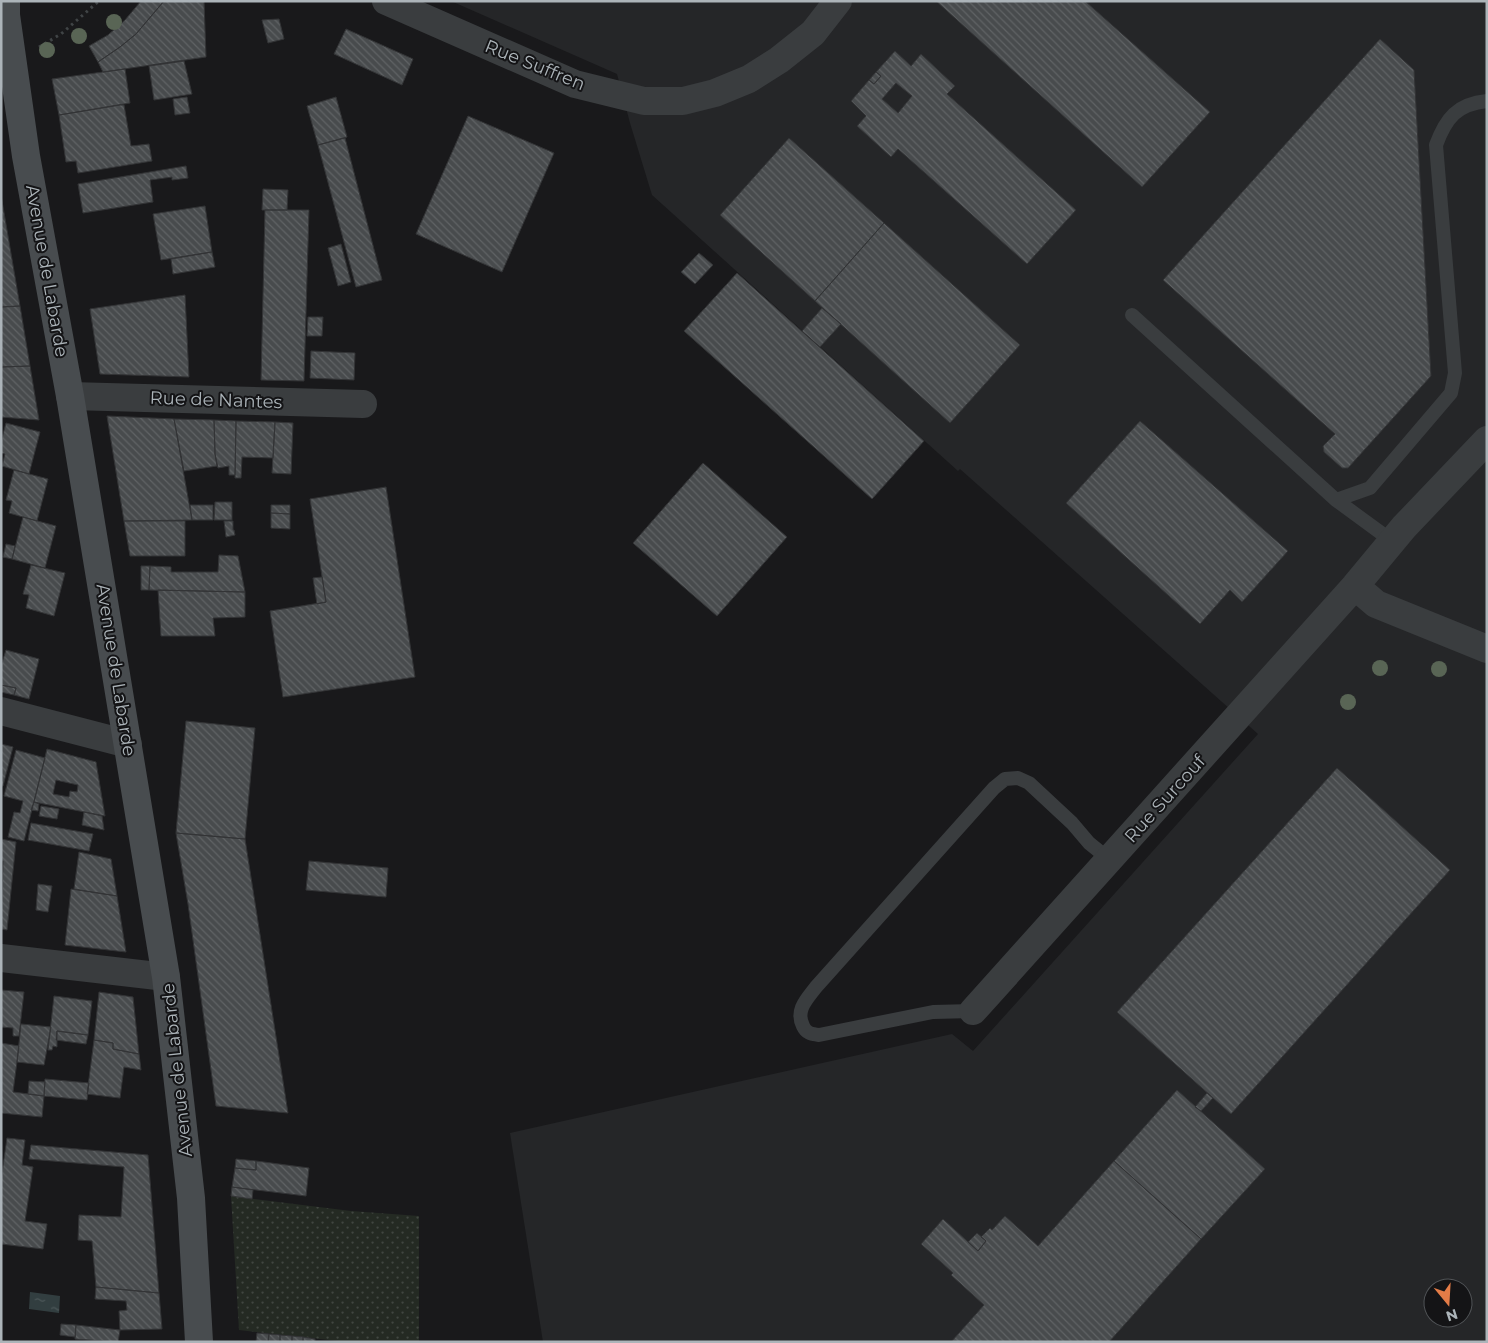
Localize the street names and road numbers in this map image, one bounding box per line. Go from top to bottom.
street label: Rue Suffren [482,35,588,95]
street label: Avenue de Labarde [21,183,73,359]
street label: Rue de Nantes [149,387,283,413]
street label: Avenue de Labarde [91,582,141,758]
street label: Rue Surcouf [1120,750,1211,847]
street label: Avenue de Labarde [157,982,197,1158]

